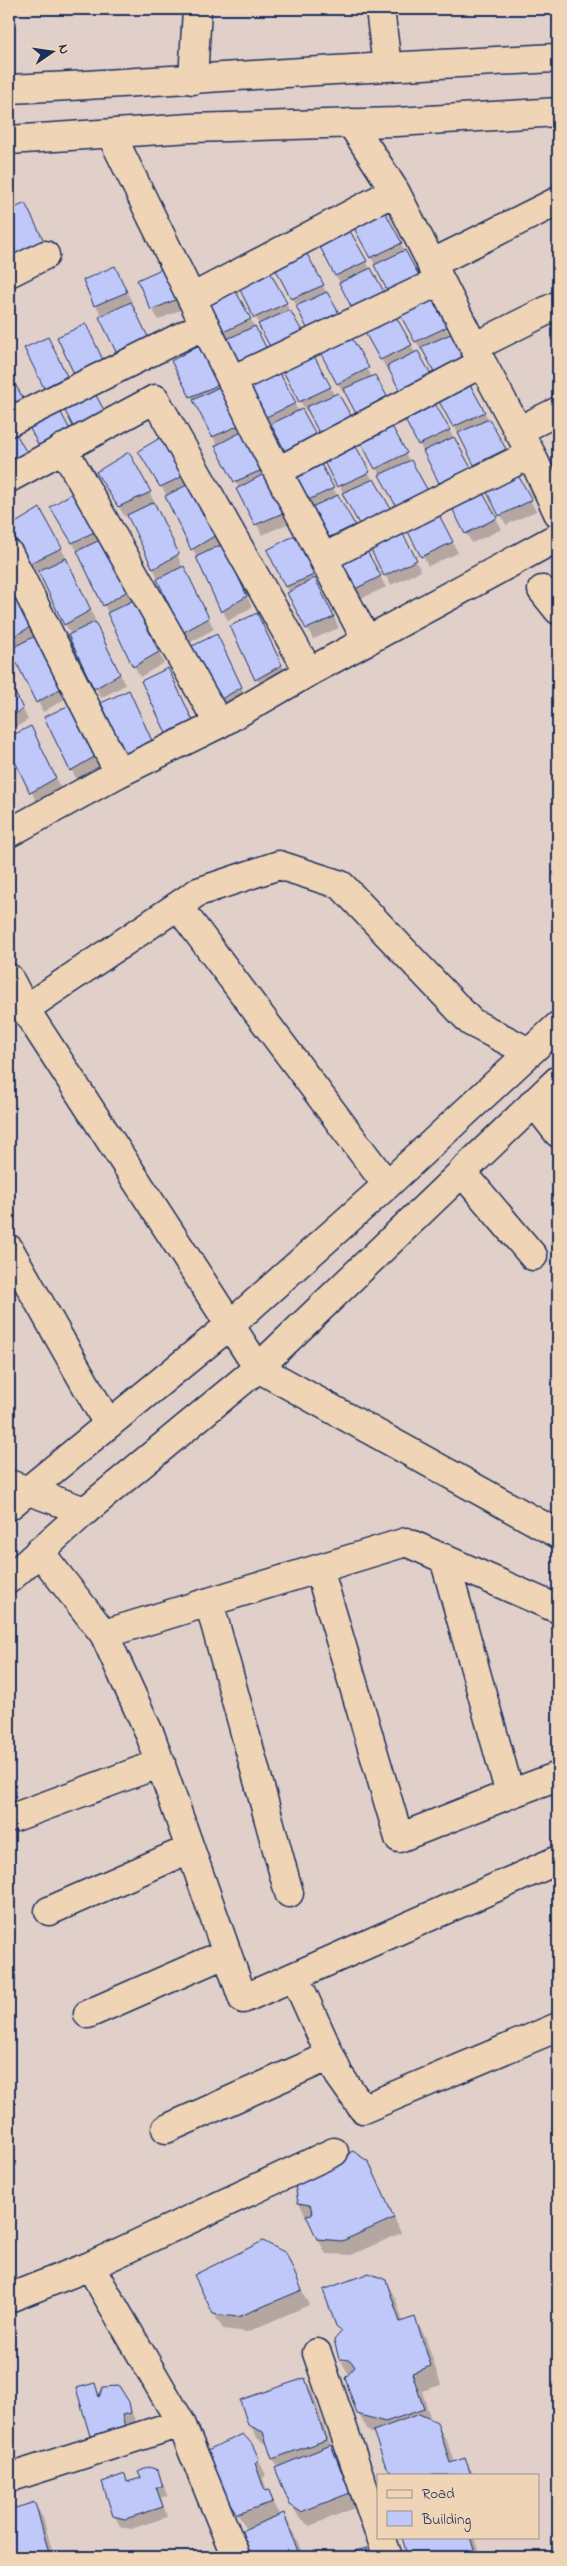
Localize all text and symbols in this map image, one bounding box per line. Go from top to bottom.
north arrow [28,28,78,78]
text: N [52,42,74,56]
legend [377,2474,540,2538]
text: Road [422,2483,455,2505]
text: Building [421,2509,471,2532]

